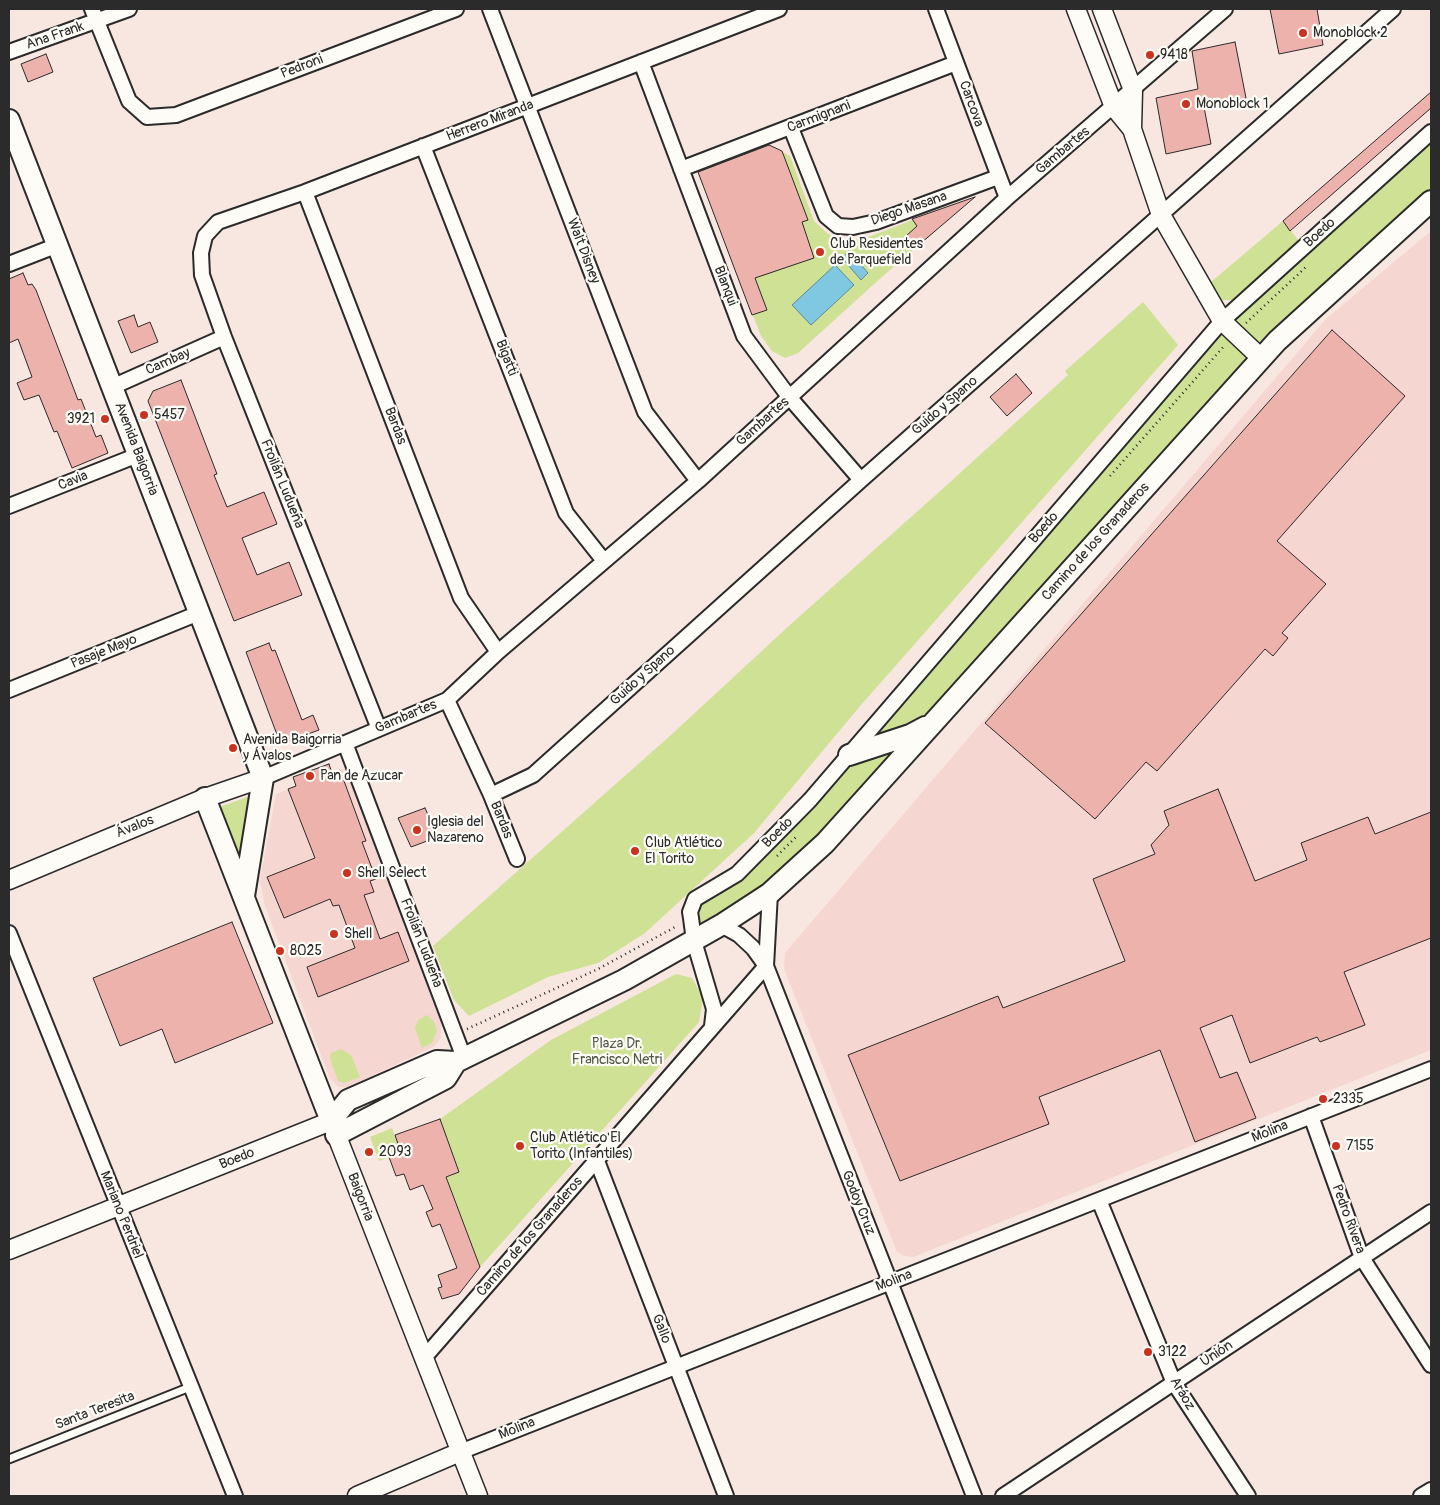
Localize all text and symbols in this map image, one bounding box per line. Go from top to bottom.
street label: Ana Frank [24,18,86,54]
place label: Monoblock 2 [1313,25,1388,41]
marker: Monoblock 2 [1297,27,1309,39]
place label: 9418 [1160,47,1188,63]
marker: 9418 [1144,49,1156,61]
street label: Pedroni [278,51,326,83]
street label: Carcova [955,79,987,129]
place label: Monoblock 1 [1196,96,1268,112]
street label: Herrero Miranda [444,97,536,145]
street label: Carmignani [785,97,853,137]
marker: Monoblock 1 [1180,98,1192,110]
street label: Gambartes [1033,124,1093,178]
street label: Diego Masana [869,188,949,230]
street label: Boedo [1301,215,1339,251]
street label: Walt Disney [563,216,603,286]
place label: Club Residentes de Parquefield [830,236,923,268]
marker: Club Residentes de Parquefield [814,246,826,258]
street label: Blanqui [710,264,740,308]
street label: Bigatti [491,338,521,378]
street label: Cambay [143,345,193,379]
street label: Guido y Spano [909,373,981,439]
street label: Gambartes [733,394,793,450]
street label: Avenida Baigorria [111,400,161,498]
street label: Bardas [380,405,410,447]
place label: 5457 [154,407,185,423]
marker: 5457 [138,409,150,421]
place label: 3921 [67,411,95,427]
marker: 3921 [99,413,111,425]
street label: Froilán Ludueña [257,437,307,531]
street label: Cavia [56,468,90,494]
street label: Camino de los Granaderos [1039,480,1153,604]
street label: Boedo [1026,509,1062,547]
street label: Pasaje Mayo [69,631,139,673]
street label: Guido y Spano [607,642,679,710]
street label: Gambartes [373,696,439,738]
place label: Avenida Baigorria y Ávalos [243,732,341,764]
marker: Avenida Baigorria y Ávalos [227,742,239,754]
place label: Pan de Azucar [320,768,403,784]
marker: Pan de Azucar [304,770,316,782]
street label: Bardas [486,799,516,841]
street label: Ávalos [114,812,156,842]
place label: Iglesia del Nazareno [427,814,484,846]
street label: Boedo [759,814,797,852]
marker: Iglesia del Nazareno [411,824,423,836]
place label: Club Atlético El Torito [645,835,722,868]
marker: Club Atlético El Torito [629,845,641,857]
place label: Shell Select [357,865,426,881]
marker: Shell Select [341,867,353,879]
street label: Froilán Ludueña [396,896,446,990]
place label: Shell [344,926,372,942]
marker: Shell [328,928,340,940]
place label: 8025 [290,943,322,959]
marker: 8025 [274,945,286,957]
park label: Plaza Dr. Francisco Netri [572,1036,662,1068]
place label: 2335 [1333,1091,1364,1107]
marker: 2335 [1317,1093,1329,1105]
street label: Molina [1249,1117,1291,1147]
place label: Club Atlético El Torito (Infantiles) [530,1130,633,1162]
place label: 7155 [1346,1138,1374,1154]
marker: Club Atlético El Torito (Infantiles) [514,1140,526,1152]
marker: 7155 [1330,1140,1342,1152]
street label: Boedo [217,1144,257,1174]
place label: 2093 [379,1144,411,1160]
marker: 2093 [363,1146,375,1158]
street label: Godoy Cruz [837,1168,879,1238]
street label: Mariano Perdriel [96,1169,146,1261]
street label: Baigorria [343,1170,377,1224]
street label: Camino de los Granaderos [473,1174,587,1300]
street label: Pedro Rivera [1328,1182,1368,1256]
street label: Molina [873,1266,915,1296]
street label: Gallo [648,1312,674,1346]
street label: Unión [1198,1337,1236,1371]
place label: 3122 [1158,1344,1187,1360]
marker: 3122 [1142,1346,1154,1358]
street label: Aráoz [1166,1374,1198,1414]
street label: Santa Teresita [53,1388,137,1434]
street label: Molina [496,1414,538,1444]

